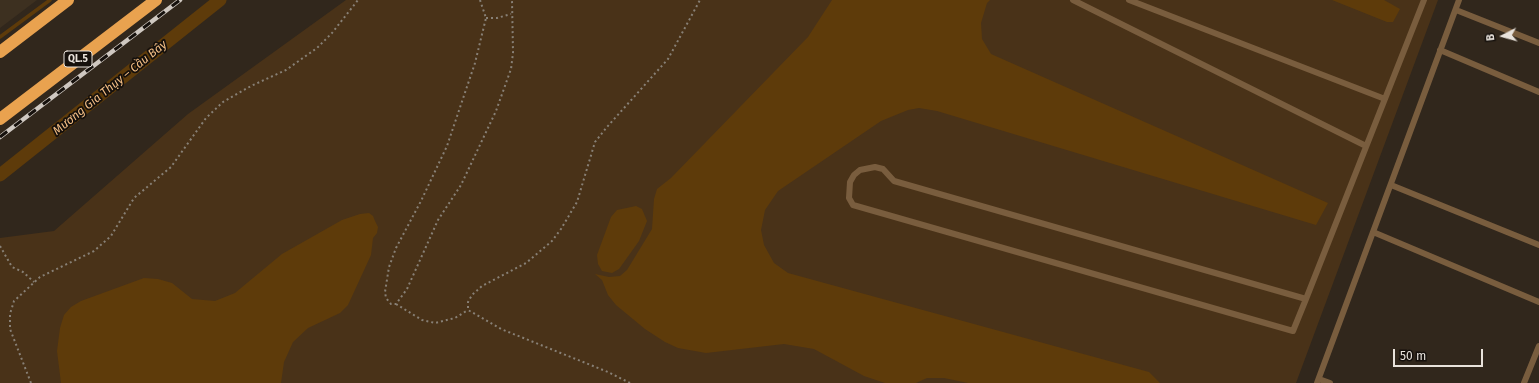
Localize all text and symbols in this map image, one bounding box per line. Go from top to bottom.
north arrow [1483,16,1523,56]
text: B [1484,33,1497,41]
water label: Mương Gia Thụy – Cầu Bây [50,38,170,138]
road number: QL.5 [64,51,92,67]
scale bar [1395,341,1485,367]
text: 50 m [1400,349,1426,363]

